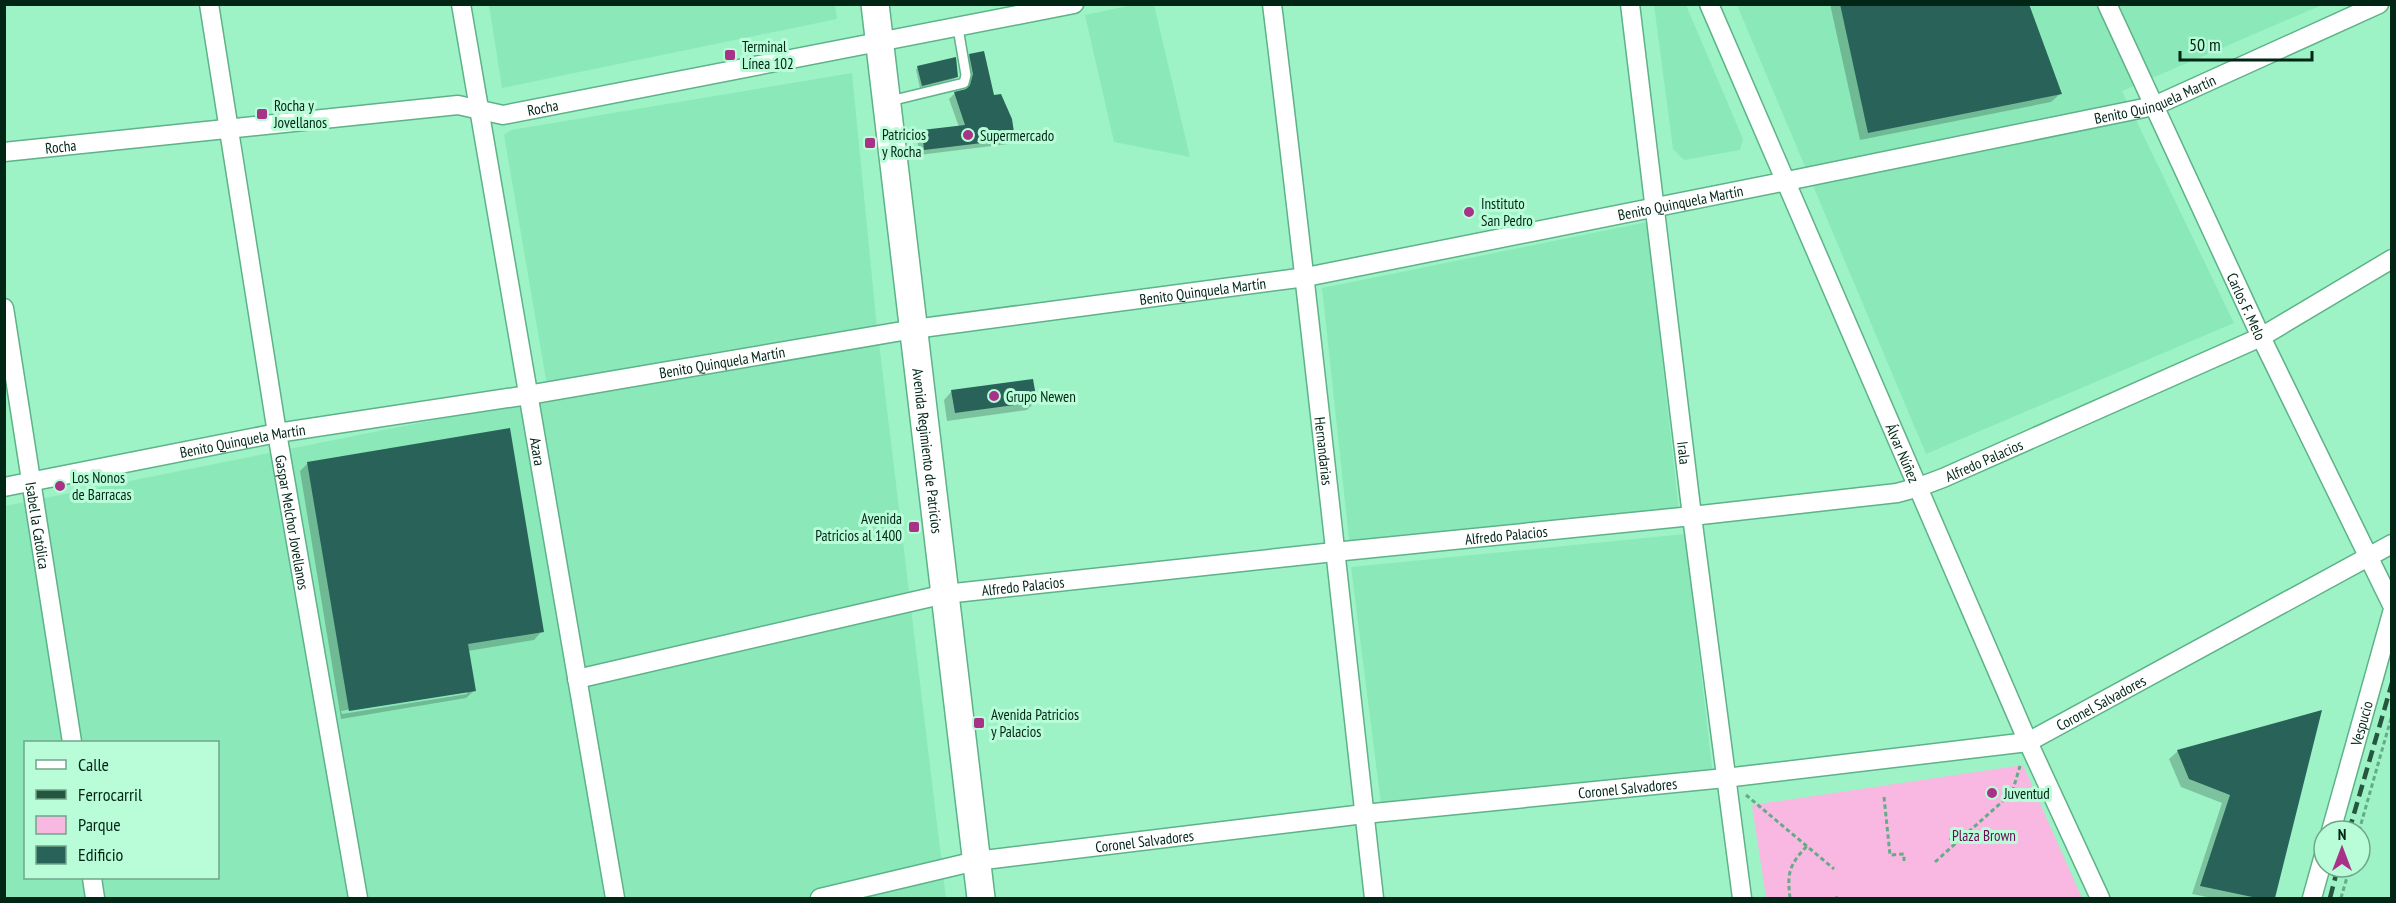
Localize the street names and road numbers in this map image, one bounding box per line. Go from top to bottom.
street label: Benito Quinquela Martín [2092,70,2218,128]
street label: Rocha [526,95,560,120]
street label: Rocha [44,135,77,157]
street label: Benito Quinquela Martín [1616,180,1745,224]
street label: Carlos F. Melo [2223,270,2270,343]
street label: Benito Quinquela Martín [1138,273,1267,308]
street label: Benito Quinquela Martín [658,342,786,382]
street label: Avenida Regimiento de Patricios [909,367,947,535]
street label: Hernandarias [1311,416,1337,486]
street label: Benito Quinquela Martín [178,419,307,462]
street label: Álvar Núñez [1882,420,1924,485]
street label: Alfredo Palacios [1942,434,2026,485]
street label: Azara [526,436,550,467]
street label: Irala [1674,440,1695,465]
street label: Gaspar Melchor Jovellanos [271,453,314,591]
street label: Isabel la Católica [22,480,54,570]
street label: Alfredo Palacios [1464,521,1548,548]
street label: Alfredo Palacios [981,572,1065,599]
street label: Coronel Salvadores [2053,670,2149,734]
street label: Vespucio [2346,699,2376,749]
street label: Coronel Salvadores [1577,773,1678,802]
street label: Coronel Salvadores [1094,825,1195,856]

